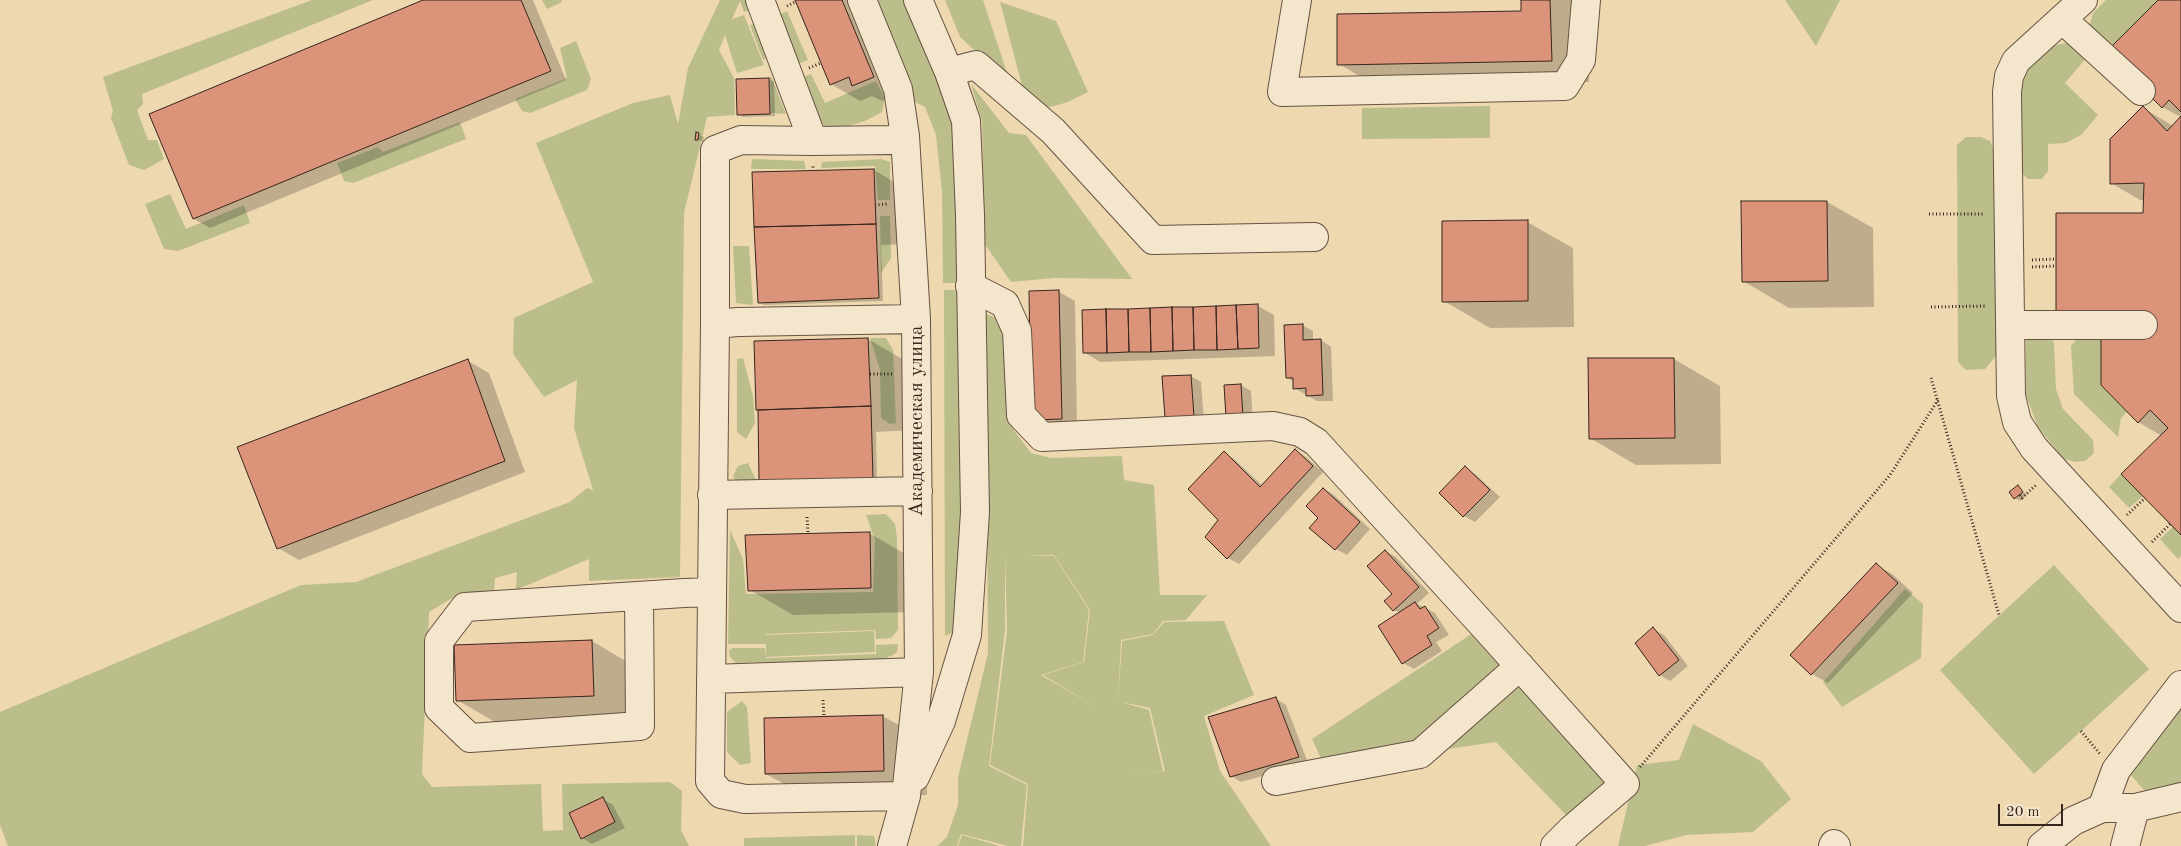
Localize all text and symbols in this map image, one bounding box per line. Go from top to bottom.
street label: Академическая улица [905,325,929,517]
scale bar [2001,794,2066,826]
text: 20 m [2006,805,2040,820]

